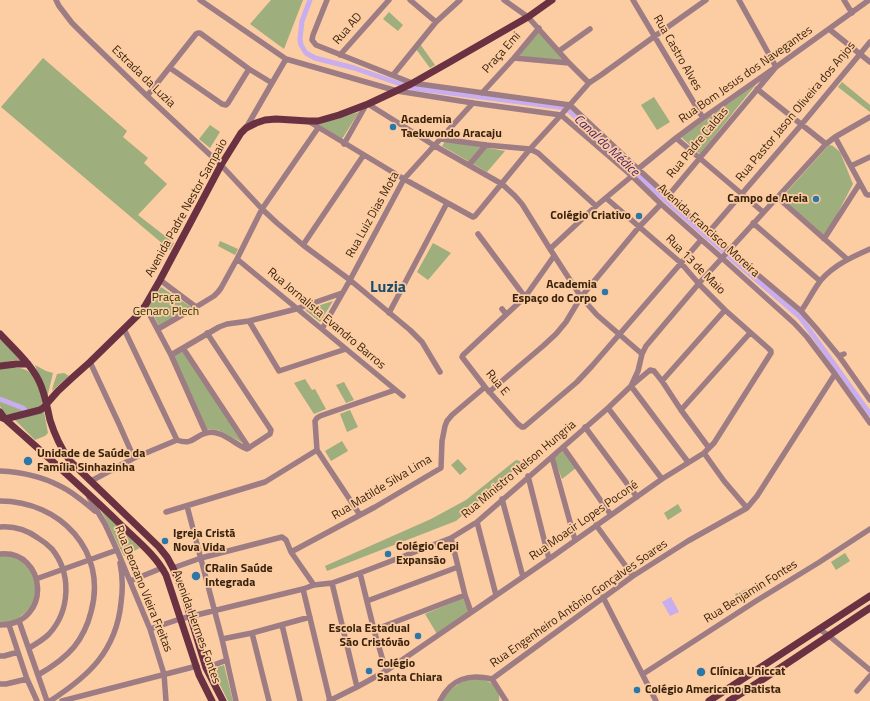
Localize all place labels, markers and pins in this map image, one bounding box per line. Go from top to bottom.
place label: Academia Taekwondo Aracaju [401,113,502,141]
marker: Academia Taekwondo Aracaju [388,122,398,132]
place label: Campo de Areia [727,192,808,206]
marker: Campo de Areia [811,194,821,204]
place label: Colégio Criativo [550,209,631,223]
marker: Colégio Criativo [634,211,644,221]
place label: Academia Espaço do Corpo [512,278,597,306]
marker: Academia Espaço do Corpo [600,287,610,297]
place label: Unidade de Saúde da Família Sinhazinha [37,447,145,475]
marker: Unidade de Saúde da Família Sinhazinha [22,455,34,467]
place label: Igreja Cristã Nova Vida [173,527,235,555]
marker: Igreja Cristã Nova Vida [160,536,170,546]
place label: Colégio Cepi Expansão [396,540,459,568]
marker: Colégio Cepi Expansão [383,549,393,559]
place label: CRalin Saúde Integrada [205,562,273,590]
marker: CRalin Saúde Integrada [190,570,202,582]
place label: Escola Estadual São Cristóvão [329,622,410,650]
marker: Escola Estadual São Cristóvão [413,631,423,641]
place label: Colégio Santa Chiara [377,657,442,685]
place label: Clínica Uniccat [710,665,785,679]
marker: Colégio Santa Chiara [364,666,374,676]
marker: Clínica Uniccat [695,666,707,678]
place label: Colégio Americano Batista [645,683,781,697]
marker: Colégio Americano Batista [632,685,642,695]

